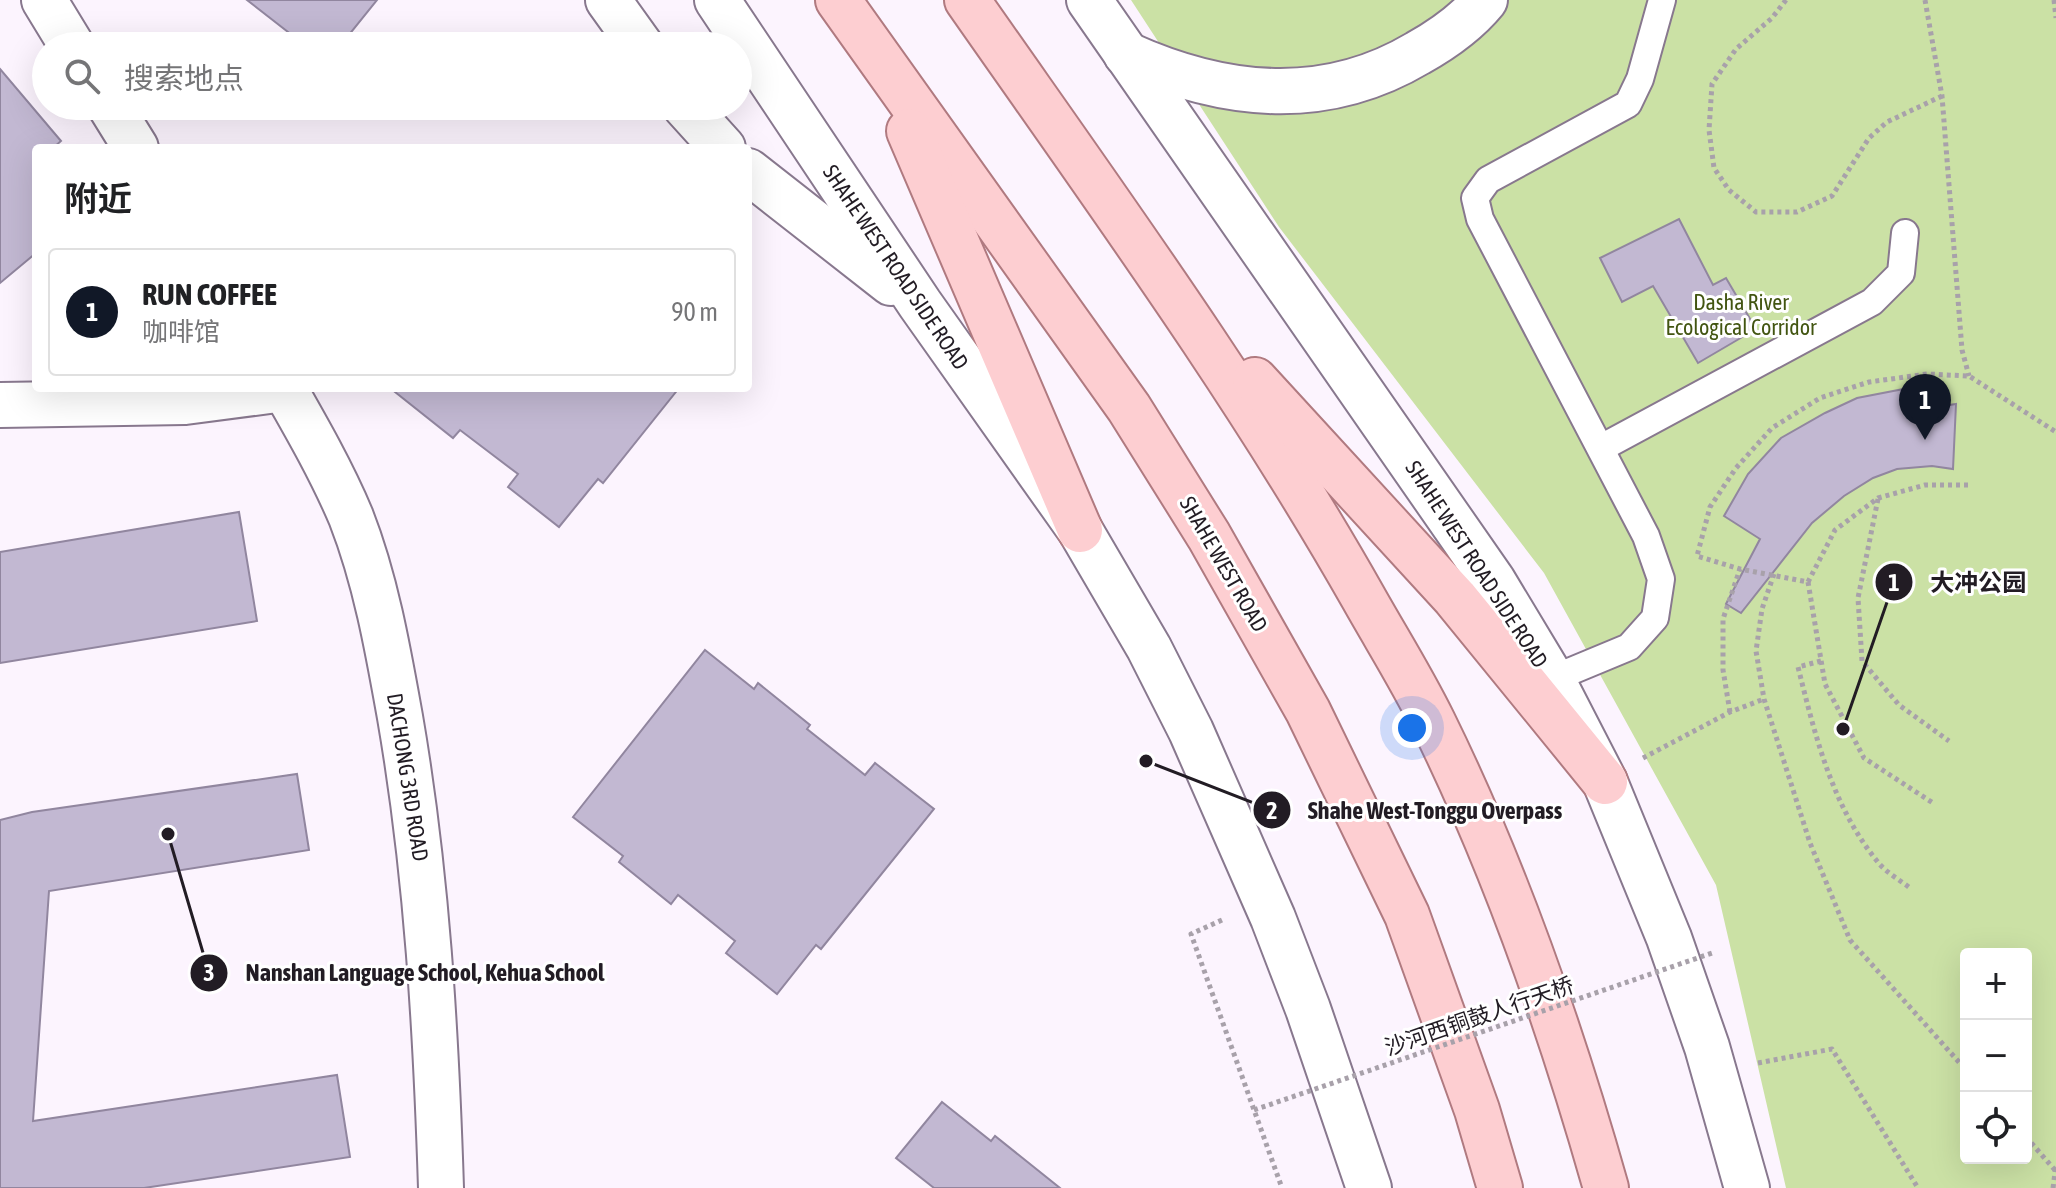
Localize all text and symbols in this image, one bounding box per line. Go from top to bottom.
search box [32,32,752,120]
icon: search [60,54,104,98]
text: 搜索地点 [124,61,244,95]
street label: SHAHE WEST ROAD SIDE ROAD [818,160,974,374]
text: 附近 [64,179,132,218]
text: RUN COFFEE [142,277,277,311]
park label: Dasha River Ecological Corridor [1665,289,1817,340]
text: 1 [86,297,98,327]
text: 90 m [671,297,718,327]
text: 咖啡馆 [142,317,220,347]
pin: 1 [1899,374,1951,440]
street label: SHAHE WEST ROAD SIDE ROAD [1400,456,1554,672]
street label: SHAHE WEST ROAD [1175,492,1273,636]
callout: 大冲公园 [1874,558,2042,606]
text: 1 [1888,569,1900,596]
text: 大冲公园 [1930,569,2026,596]
street label: DACHONG 3RD ROAD [382,691,434,863]
your location [1392,708,1432,748]
callout: Shahe West-Tonggu Overpass [1252,786,1579,834]
text: 2 [1266,797,1278,824]
text: Shahe West-Tonggu Overpass [1308,797,1563,824]
map controls [1960,948,2032,1164]
button: + [1960,948,2032,1020]
callout: Nanshan Language School, Kehua School [189,949,620,997]
text: 3 [203,959,215,986]
text: Nanshan Language School, Kehua School [246,959,605,986]
street label: 沙河西铜鼓人行天桥 [1381,971,1577,1061]
button: − [1960,1020,2032,1092]
button: locate [1960,1092,2032,1164]

